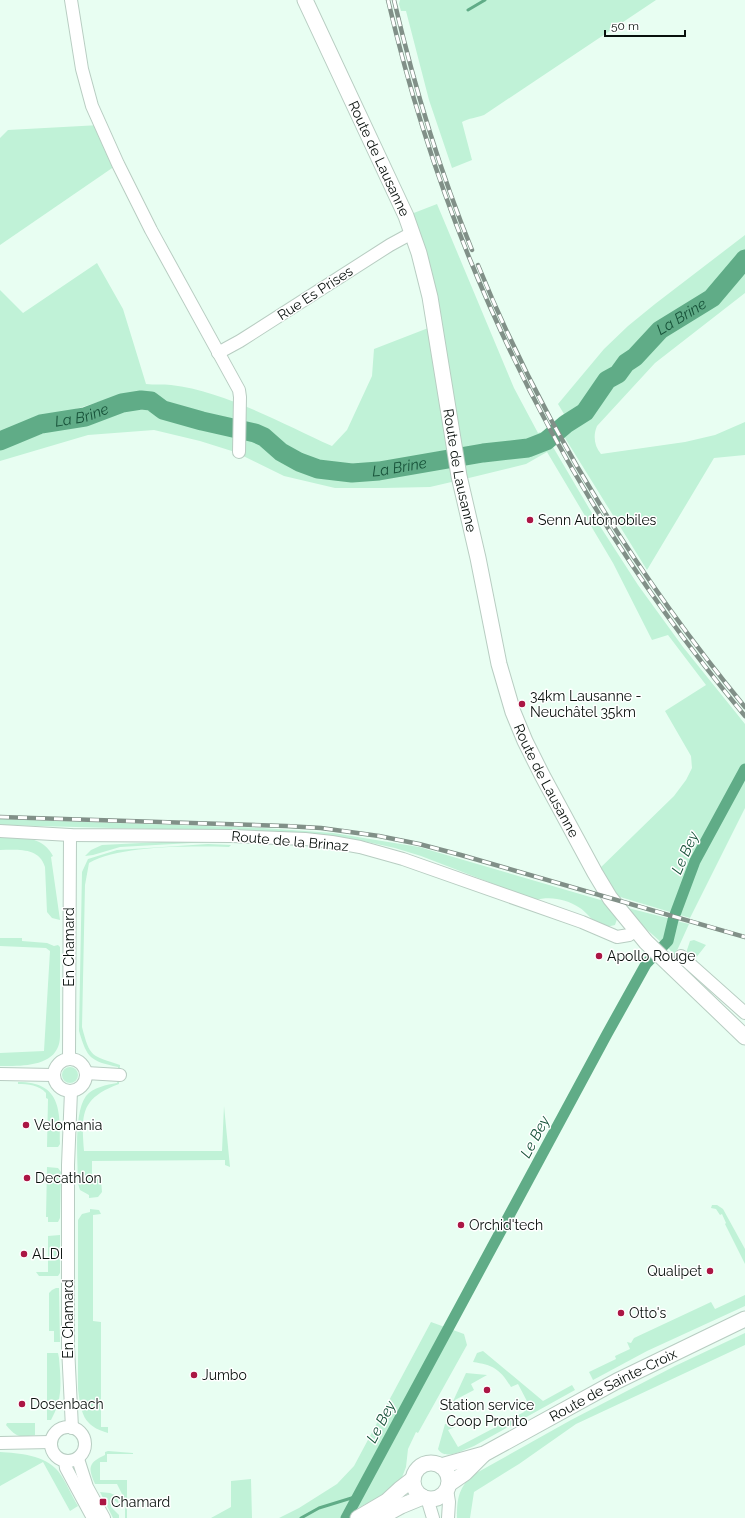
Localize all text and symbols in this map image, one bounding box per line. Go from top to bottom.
scale bar [605,12,685,38]
text: 50 m [611,19,639,33]
street label: Route de Lausanne [345,98,413,219]
street label: Rue Es Prises [274,263,356,323]
water label: La Brine [653,295,710,339]
water label: La Brine [53,400,111,431]
street label: Route de Lausanne [440,407,480,534]
water label: La Brine [371,454,428,480]
place label: Senn Automobiles [538,512,657,528]
marker: Senn Automobiles [525,515,535,525]
place label: 34km Lausanne - Neuchâtel 35km [530,688,642,720]
marker: 34km Lausanne - Neuchâtel 35km [517,699,527,709]
street label: Route de Lausanne [511,722,582,840]
street label: Route de la Brinaz [231,828,349,854]
water label: Le Bey [668,828,703,877]
street label: En Chamard [61,907,77,987]
place label: Apollo Rouge [607,948,695,964]
marker: Apollo Rouge [594,951,604,961]
water label: Le Bey [517,1112,554,1161]
place label: Velomania [34,1117,102,1133]
marker: Velomania [21,1120,31,1130]
place label: Decathlon [35,1170,102,1186]
marker: Decathlon [22,1173,32,1183]
place label: Orchid'tech [469,1217,543,1233]
marker: Orchid'tech [456,1220,466,1230]
place label: ALDI [32,1246,63,1262]
marker: ALDI [19,1249,29,1259]
place label: Qualipet [647,1263,702,1279]
marker: Qualipet [705,1266,715,1276]
street label: En Chamard [60,1279,76,1359]
place label: Otto's [629,1305,667,1321]
marker: Otto's [616,1308,626,1318]
street label: Route de Sainte-Croix [547,1345,679,1425]
place label: Jumbo [202,1367,247,1383]
marker: Jumbo [189,1370,199,1380]
marker: Station service Coop Pronto [482,1385,492,1395]
place label: Dosenbach [30,1396,104,1412]
water label: Le Bey [363,1397,400,1446]
place label: Station service Coop Pronto [440,1397,534,1429]
marker: Dosenbach [17,1399,27,1409]
place label: Chamard [111,1494,170,1510]
marker: Chamard [98,1497,108,1507]

